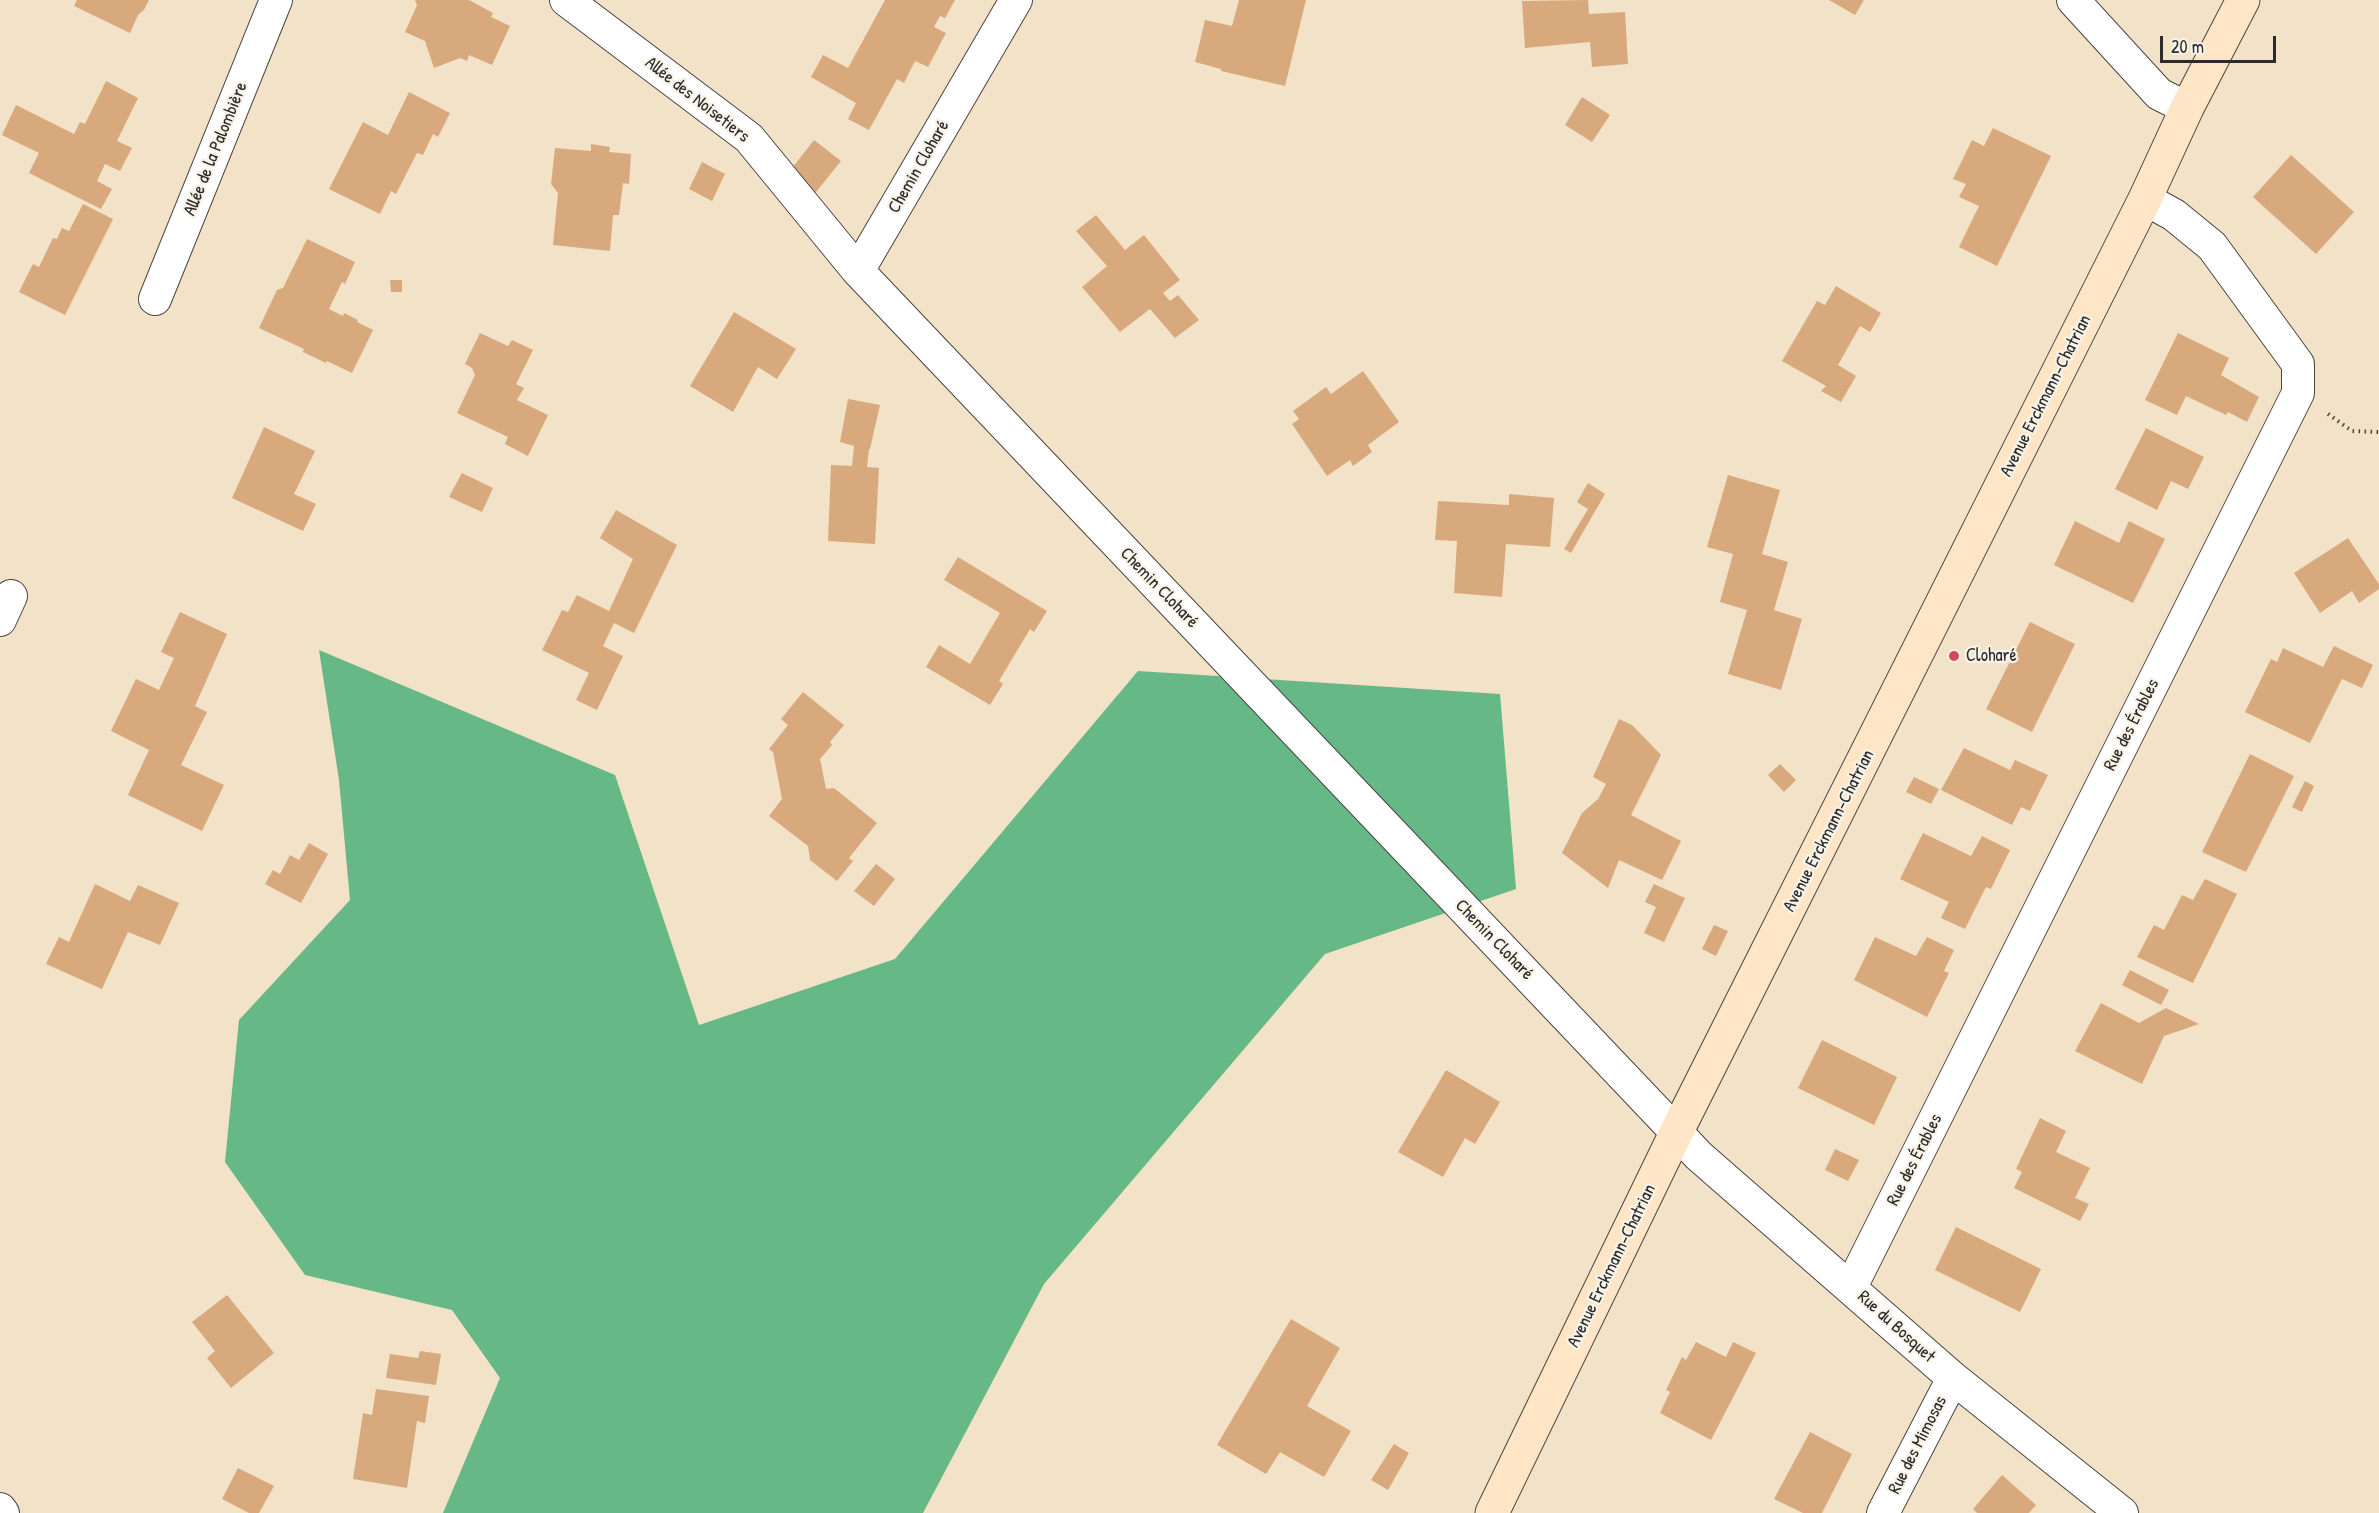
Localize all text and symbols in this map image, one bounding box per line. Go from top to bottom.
scale bar [2163,24,2278,62]
text: 20 m [2171,34,2204,59]
street label: Allée des Noisetiers [641,53,753,147]
street label: Allée de la Palombière [179,79,253,219]
street label: Chemin Cloharé [884,117,954,217]
street label: Avenue Erckmann-Chatrian [1996,311,2096,481]
street label: Chemin Cloharé [1115,543,1203,633]
place label: Cloharé [1966,645,2017,667]
marker: Cloharé [1947,649,1961,663]
street label: Rue des Érables [2100,675,2164,775]
street label: Avenue Erckmann-Chatrian [1779,746,1879,916]
street label: Chemin Cloharé [1450,895,1538,985]
street label: Rue des Érables [1883,1110,1947,1210]
street label: Avenue Erckmann-Chatrian [1563,1181,1661,1351]
street label: Rue du Bosquet [1853,1286,1939,1368]
street label: Rue des Mimosas [1884,1392,1952,1498]

